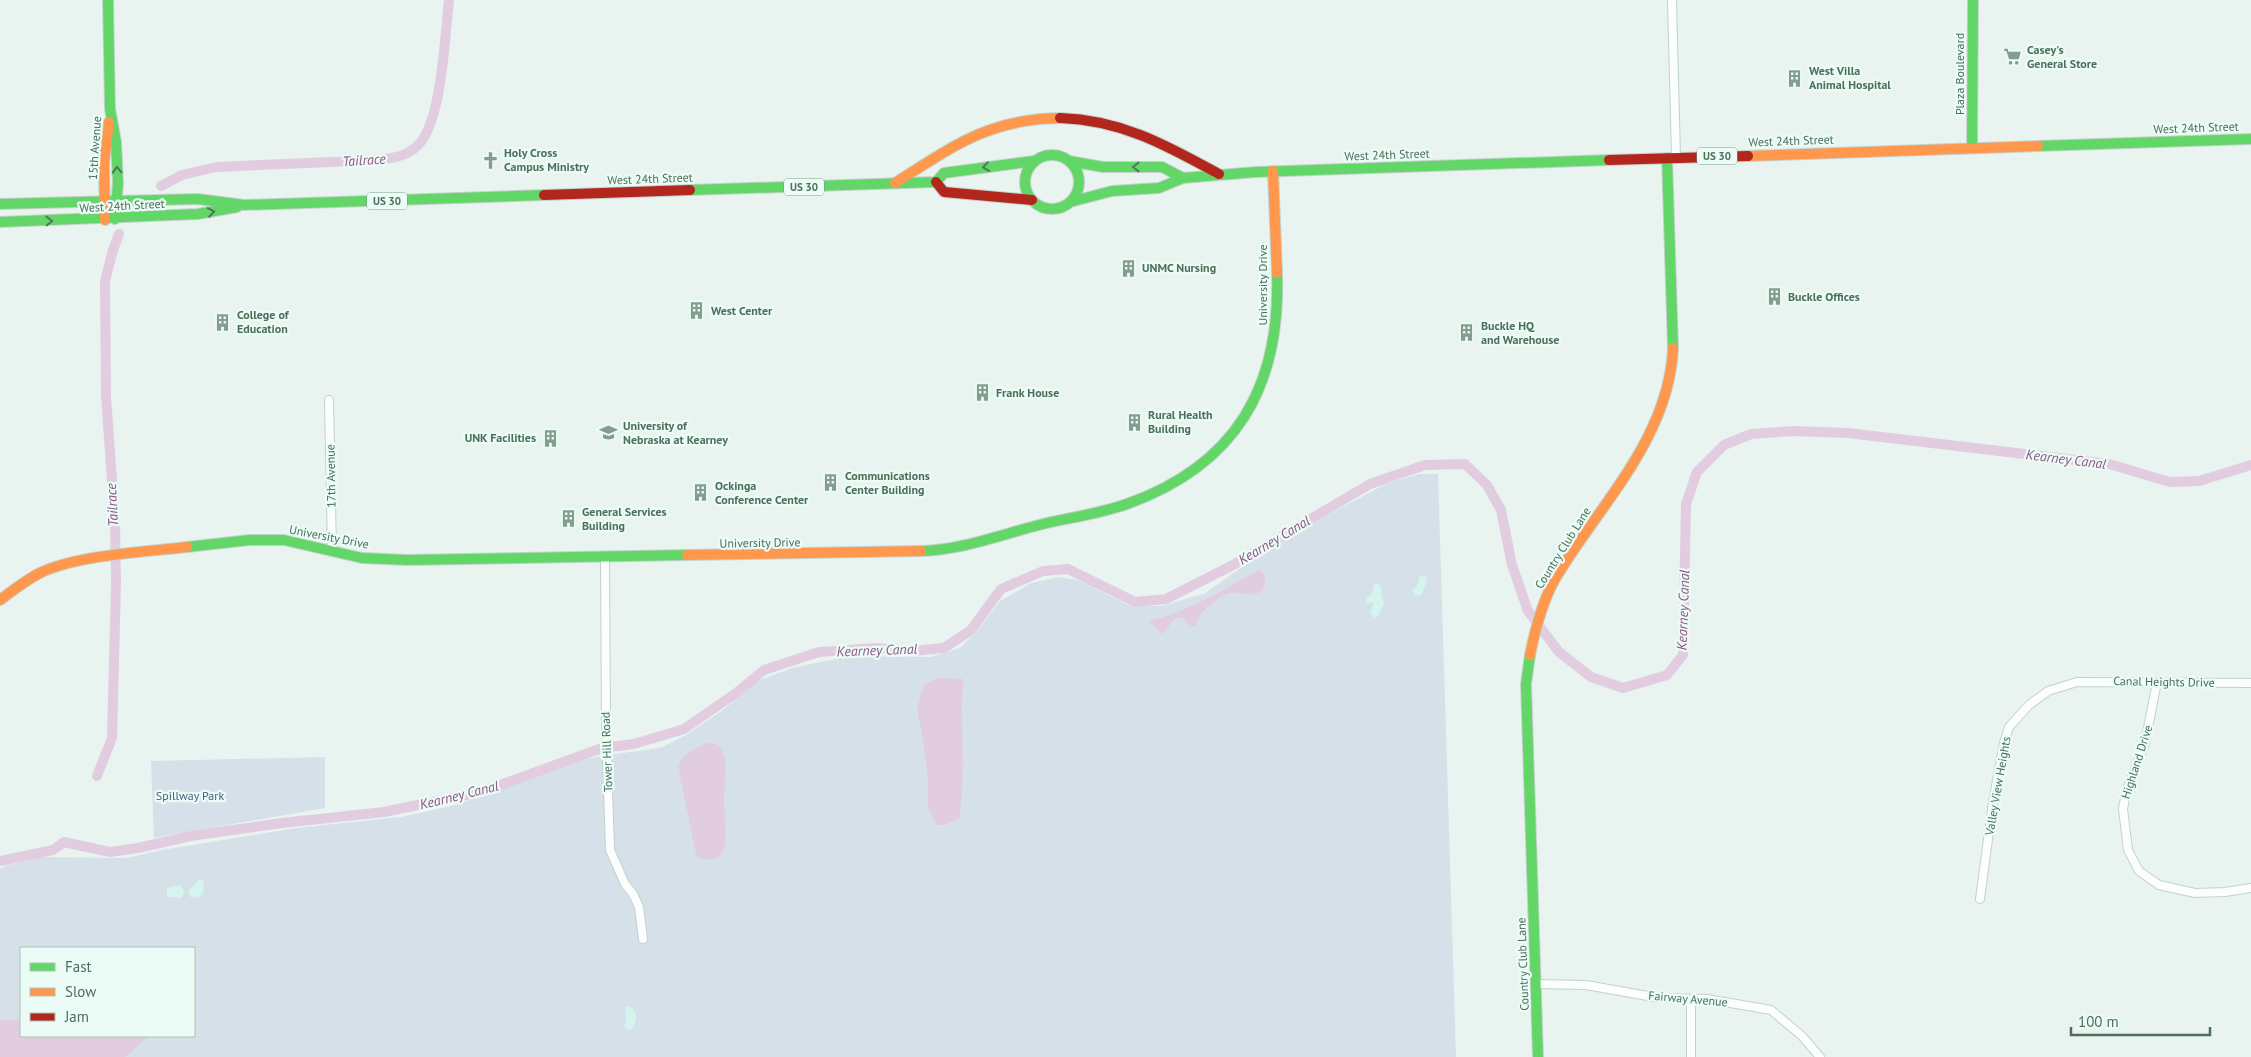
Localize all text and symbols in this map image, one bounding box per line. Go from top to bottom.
street label: Plaza Boulevard [1952,33,1967,115]
place label: Casey's General Store [2027,42,2097,71]
supermarket icon: Casey's General Store [2003,47,2023,67]
place label: West Villa Animal Hospital [1809,63,1891,92]
building icon: West Villa Animal Hospital [1785,68,1805,88]
street label: 15th Avenue [85,116,104,180]
street label: West 24th Street [2153,119,2239,136]
street label: West 24th Street [1748,132,1834,149]
place label: Holy Cross Campus Ministry [504,145,589,174]
street label: West 24th Street [1344,146,1430,163]
road number: US 30 [1697,148,1737,164]
water label: Tailrace [342,149,387,170]
church icon: Holy Cross Campus Ministry [480,150,500,170]
one-way arrow [982,162,990,172]
one-way arrow [1132,162,1140,172]
one-way arrow [112,166,123,174]
street label: West 24th Street [607,170,693,187]
road number: US 30 [784,178,824,196]
road number: US 30 [367,192,407,210]
street label: West 24th Street [79,196,165,215]
one-way arrow [207,208,215,218]
one-way arrow [45,216,53,226]
street label: University Drive [1255,244,1270,326]
building icon: UNMC Nursing [1118,258,1138,278]
place label: UNMC Nursing [1142,260,1216,275]
building icon: Buckle Offices [1764,287,1784,307]
place label: Buckle Offices [1788,289,1860,304]
building icon: West Center [687,301,707,321]
place label: West Center [711,303,773,318]
place label: College of Education [237,307,290,336]
building icon: College of Education [213,312,233,332]
place label: Buckle HQ and Warehouse [1481,318,1559,347]
building icon: Buckle HQ and Warehouse [1457,323,1477,343]
building icon: Frank House [972,383,992,403]
place label: Frank House [996,385,1059,400]
place label: Rural Health Building [1148,407,1213,436]
building icon: Rural Health Building [1124,412,1144,432]
place label: University of Nebraska at Kearney [623,418,728,447]
school or university icon: University of Nebraska at Kearney [599,423,619,443]
building icon: UNK Facilities [540,428,560,448]
place label: UNK Facilities [465,430,536,445]
street label: 17th Avenue [322,444,339,508]
water label: Kearney Canal [2025,445,2107,473]
place label: Communications Center Building [845,468,930,497]
building icon: Communications Center Building [821,473,841,493]
place label: Ockinga Conference Center [715,478,809,507]
water label: Tailrace [102,482,122,527]
building icon: Ockinga Conference Center [691,483,711,503]
place label: General Services Building [582,504,667,533]
street label: Country Club Lane [1531,504,1594,591]
building icon: General Services Building [558,509,578,529]
water label: Kearney Canal [1235,511,1313,568]
street label: University Drive [288,521,370,552]
street label: University Drive [719,534,801,551]
water label: Kearney Canal [1673,569,1693,651]
water label: Kearney Canal [836,640,918,660]
street label: Canal Heights Drive [2113,673,2215,690]
street label: Tower Hill Road [598,712,615,792]
street label: Highland Drive [2118,723,2156,801]
street label: Valley View Heights [1981,735,2014,838]
water label: Kearney Canal [418,776,501,813]
park label: Spillway Park [156,788,224,803]
street label: Country Club Lane [1513,917,1532,1011]
legend [20,947,195,1037]
text: Fast [65,957,92,976]
text: Slow [65,982,96,1001]
street label: Fairway Avenue [1648,988,1728,1009]
scale bar [2071,1004,2210,1036]
text: Jam [64,1007,89,1026]
text: 100 m [2078,1012,2119,1031]

